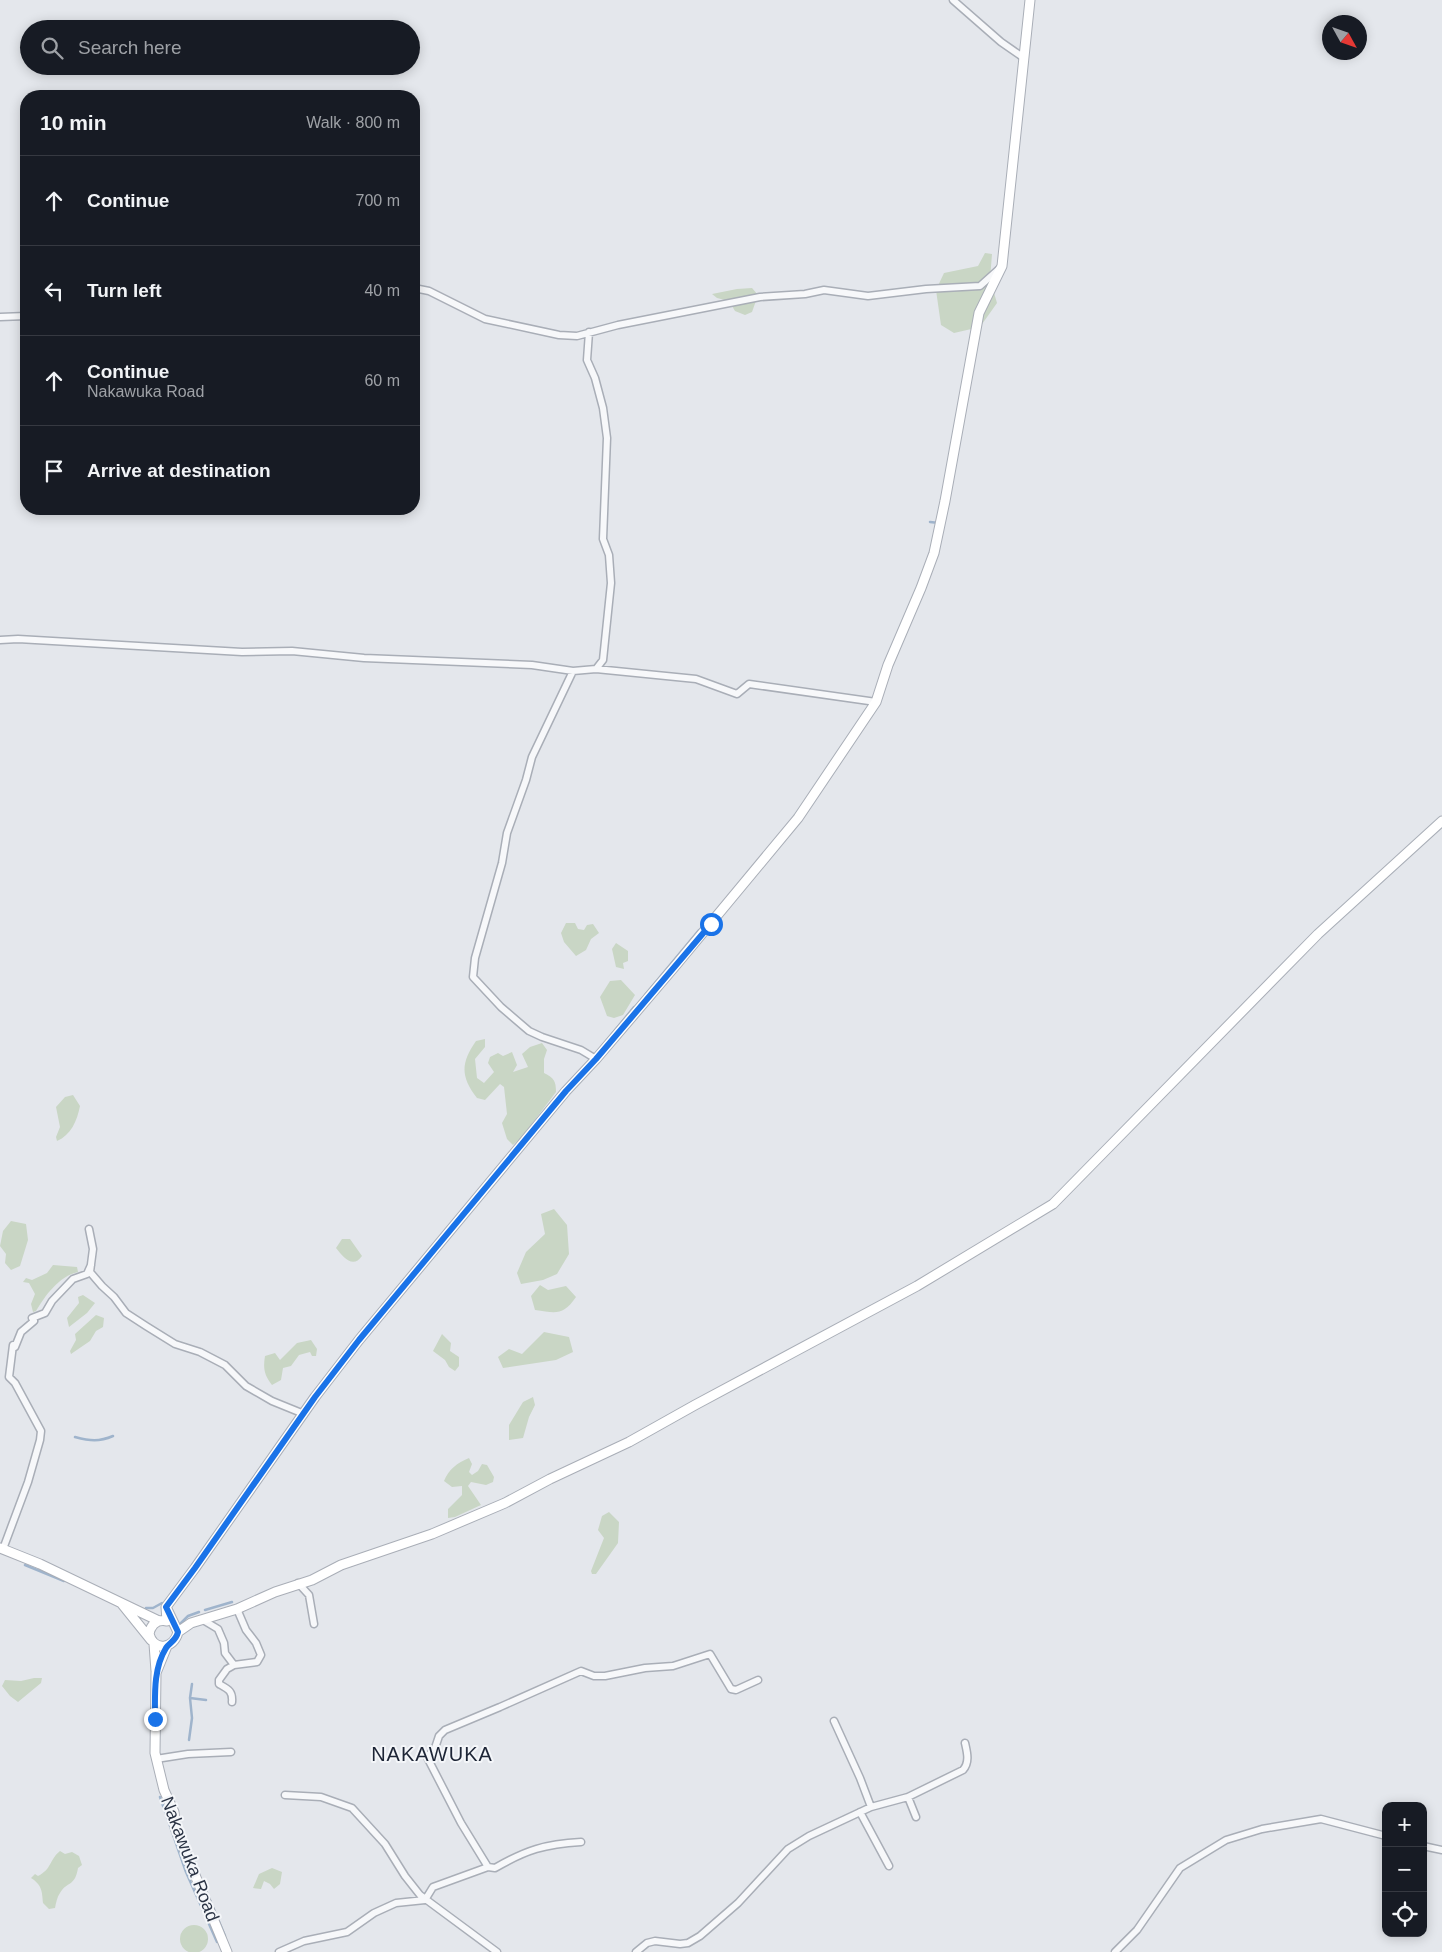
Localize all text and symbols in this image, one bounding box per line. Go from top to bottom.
north arrow [1322,15,1367,60]
search box [20,20,420,75]
icon: search [38,34,66,62]
text: Search here [78,37,182,58]
text: 10 min [40,111,107,134]
text: Walk · 800 m [306,114,400,131]
icon: ahead [40,187,68,215]
text: Continue [87,190,169,211]
text: 700 m [356,192,400,209]
icon: left [40,277,68,305]
text: Turn left [87,280,162,301]
text: 40 m [364,282,400,299]
text: Continue [87,361,169,382]
icon: ahead [40,367,68,395]
text: 60 m [364,372,400,389]
text: Nakawuka Road [87,383,204,400]
icon: arrive [40,457,68,485]
text: Arrive at destination [87,460,271,481]
route start [700,913,723,936]
route end [144,1708,167,1731]
district label: NAKAWUKA [371,1743,493,1765]
street label: Nakawuka Road [157,1794,223,1924]
map controls [1382,1802,1427,1937]
button: + [1382,1802,1427,1847]
button: − [1382,1847,1427,1892]
button: locate [1382,1892,1427,1937]

